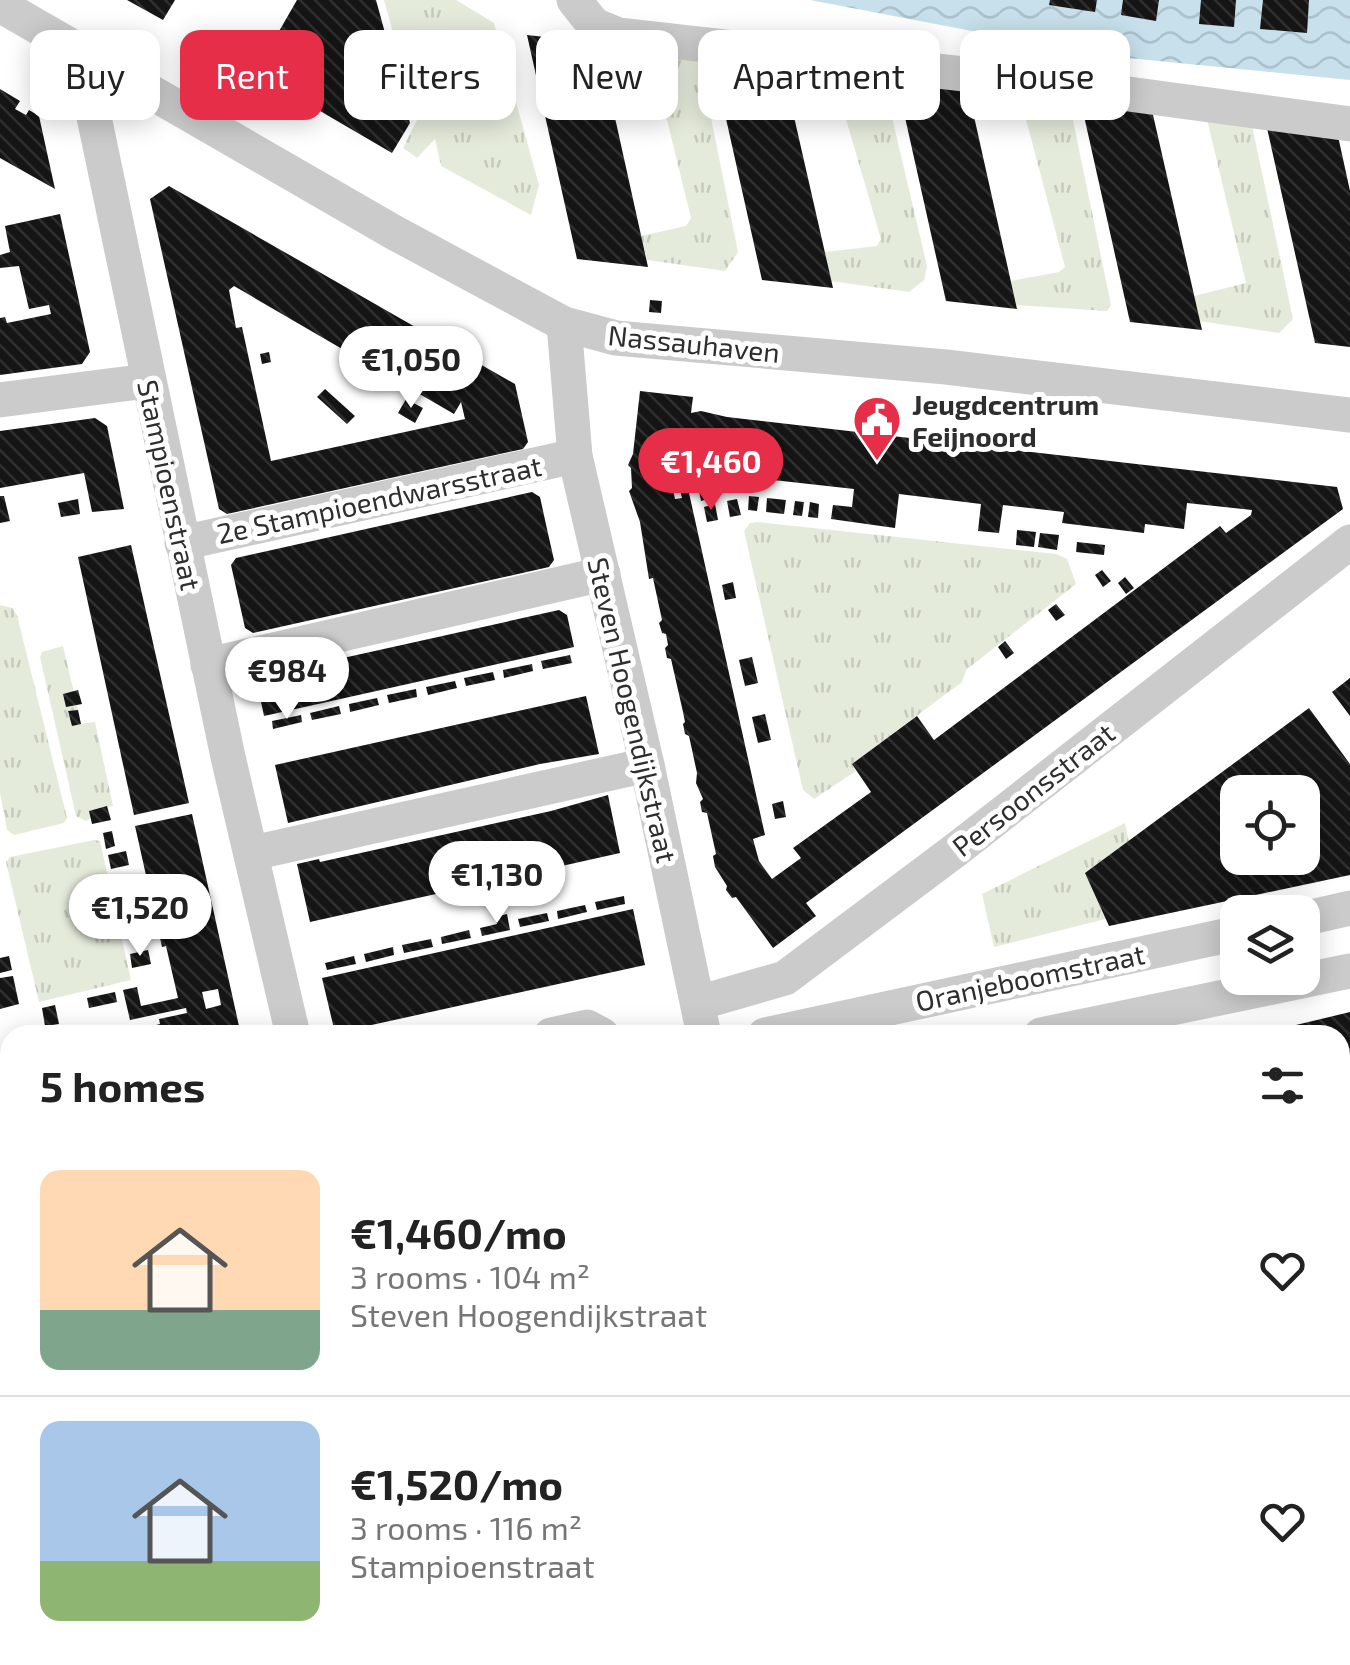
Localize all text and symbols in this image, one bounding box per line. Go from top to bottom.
chip: Buy [30,30,160,120]
chip: Rent [180,30,324,120]
chip: Filters [344,30,516,120]
chip: New [536,30,678,120]
chip: Apartment [698,30,940,120]
chip: House [960,30,1130,120]
street label: Nassauhaven [606,317,782,369]
pin: €1,050 [330,326,492,411]
text: €1,050 [361,339,461,377]
street label: Stampioenstraat [131,377,209,593]
place label: Jeugdcentrum Feijnoord [912,387,1099,453]
public building icon: Jeugdcentrum Feijnoord [851,394,903,462]
pin: €1,460 [630,428,792,513]
text: €1,460 [660,441,762,479]
street label: 2e Stampioendwarsstraat [214,448,544,550]
street label: Steven Hoogendijkstraat [581,554,685,866]
pin: €984 [228,637,346,722]
text: €984 [247,650,327,688]
street label: Persoonsstraat [945,715,1121,863]
map controls [1220,775,1320,995]
button: locate [1220,775,1320,875]
pin: €1,130 [416,841,578,926]
text: €1,130 [451,854,543,892]
pin: €1,520 [59,874,221,959]
text: €1,520 [91,887,189,925]
button: layers [1220,895,1320,995]
street label: Oranjeboomstraat [912,936,1148,1018]
icon: filters [1255,1058,1310,1113]
text: 5 homes [40,1060,205,1110]
text: €1,460/mo [350,1207,567,1257]
icon: home [120,1210,240,1330]
icon: heart [1255,1243,1310,1298]
text: 3 rooms · 104 m² [350,1257,590,1295]
text: Steven Hoogendijkstraat [350,1295,707,1333]
text: €1,520/mo [350,1458,563,1508]
icon: home [120,1461,240,1581]
icon: heart [1255,1494,1310,1549]
text: 3 rooms · 116 m² [350,1508,582,1546]
text: Stampioenstraat [350,1546,595,1584]

